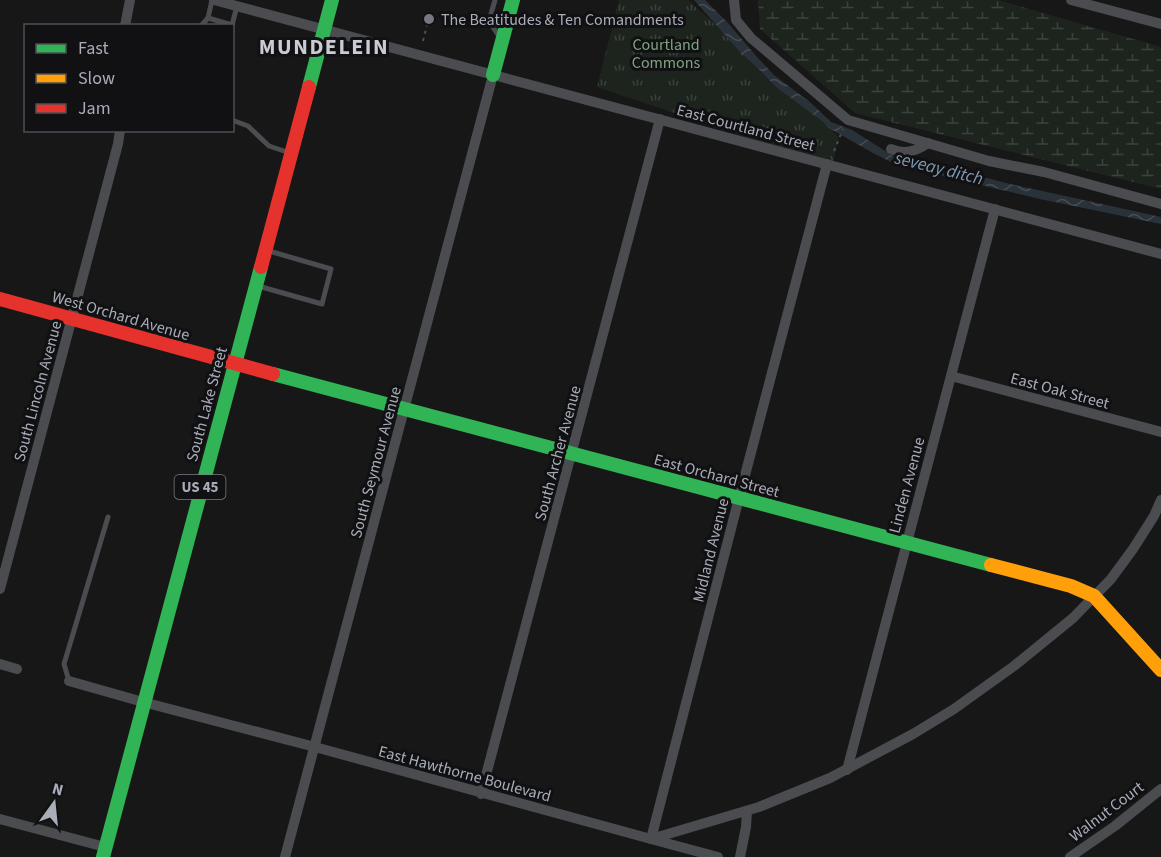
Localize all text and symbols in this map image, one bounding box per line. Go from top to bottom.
place label: The Beatitudes & Ten Comandments [441,9,684,31]
marker: The Beatitudes & Ten Comandments [422,12,436,26]
legend [24,24,234,132]
district label: MUNDELEIN [259,31,389,63]
park label: Courtland Commons [632,34,701,74]
text: Fast [78,36,109,61]
text: Slow [78,66,115,91]
text: Jam [78,96,111,121]
street label: East Courtland Street [674,99,818,157]
water label: seveay ditch [891,145,986,192]
street label: West Orchard Avenue [49,286,192,346]
street label: South Lincoln Avenue [9,318,67,464]
street label: South Lake Street [181,344,233,464]
street label: East Oak Street [1008,367,1112,415]
street label: South Archer Avenue [529,383,587,523]
street label: South Seymour Avenue [345,384,407,540]
street label: Linden Avenue [884,435,930,536]
street label: East Orchard Street [652,449,783,503]
road number: US 45 [174,475,226,499]
street label: Midland Avenue [687,496,735,605]
street label: East Hawthorne Boulevard [376,740,554,808]
north arrow [24,773,84,833]
street label: Walnut Court [1065,776,1149,847]
text: N [50,777,66,801]

